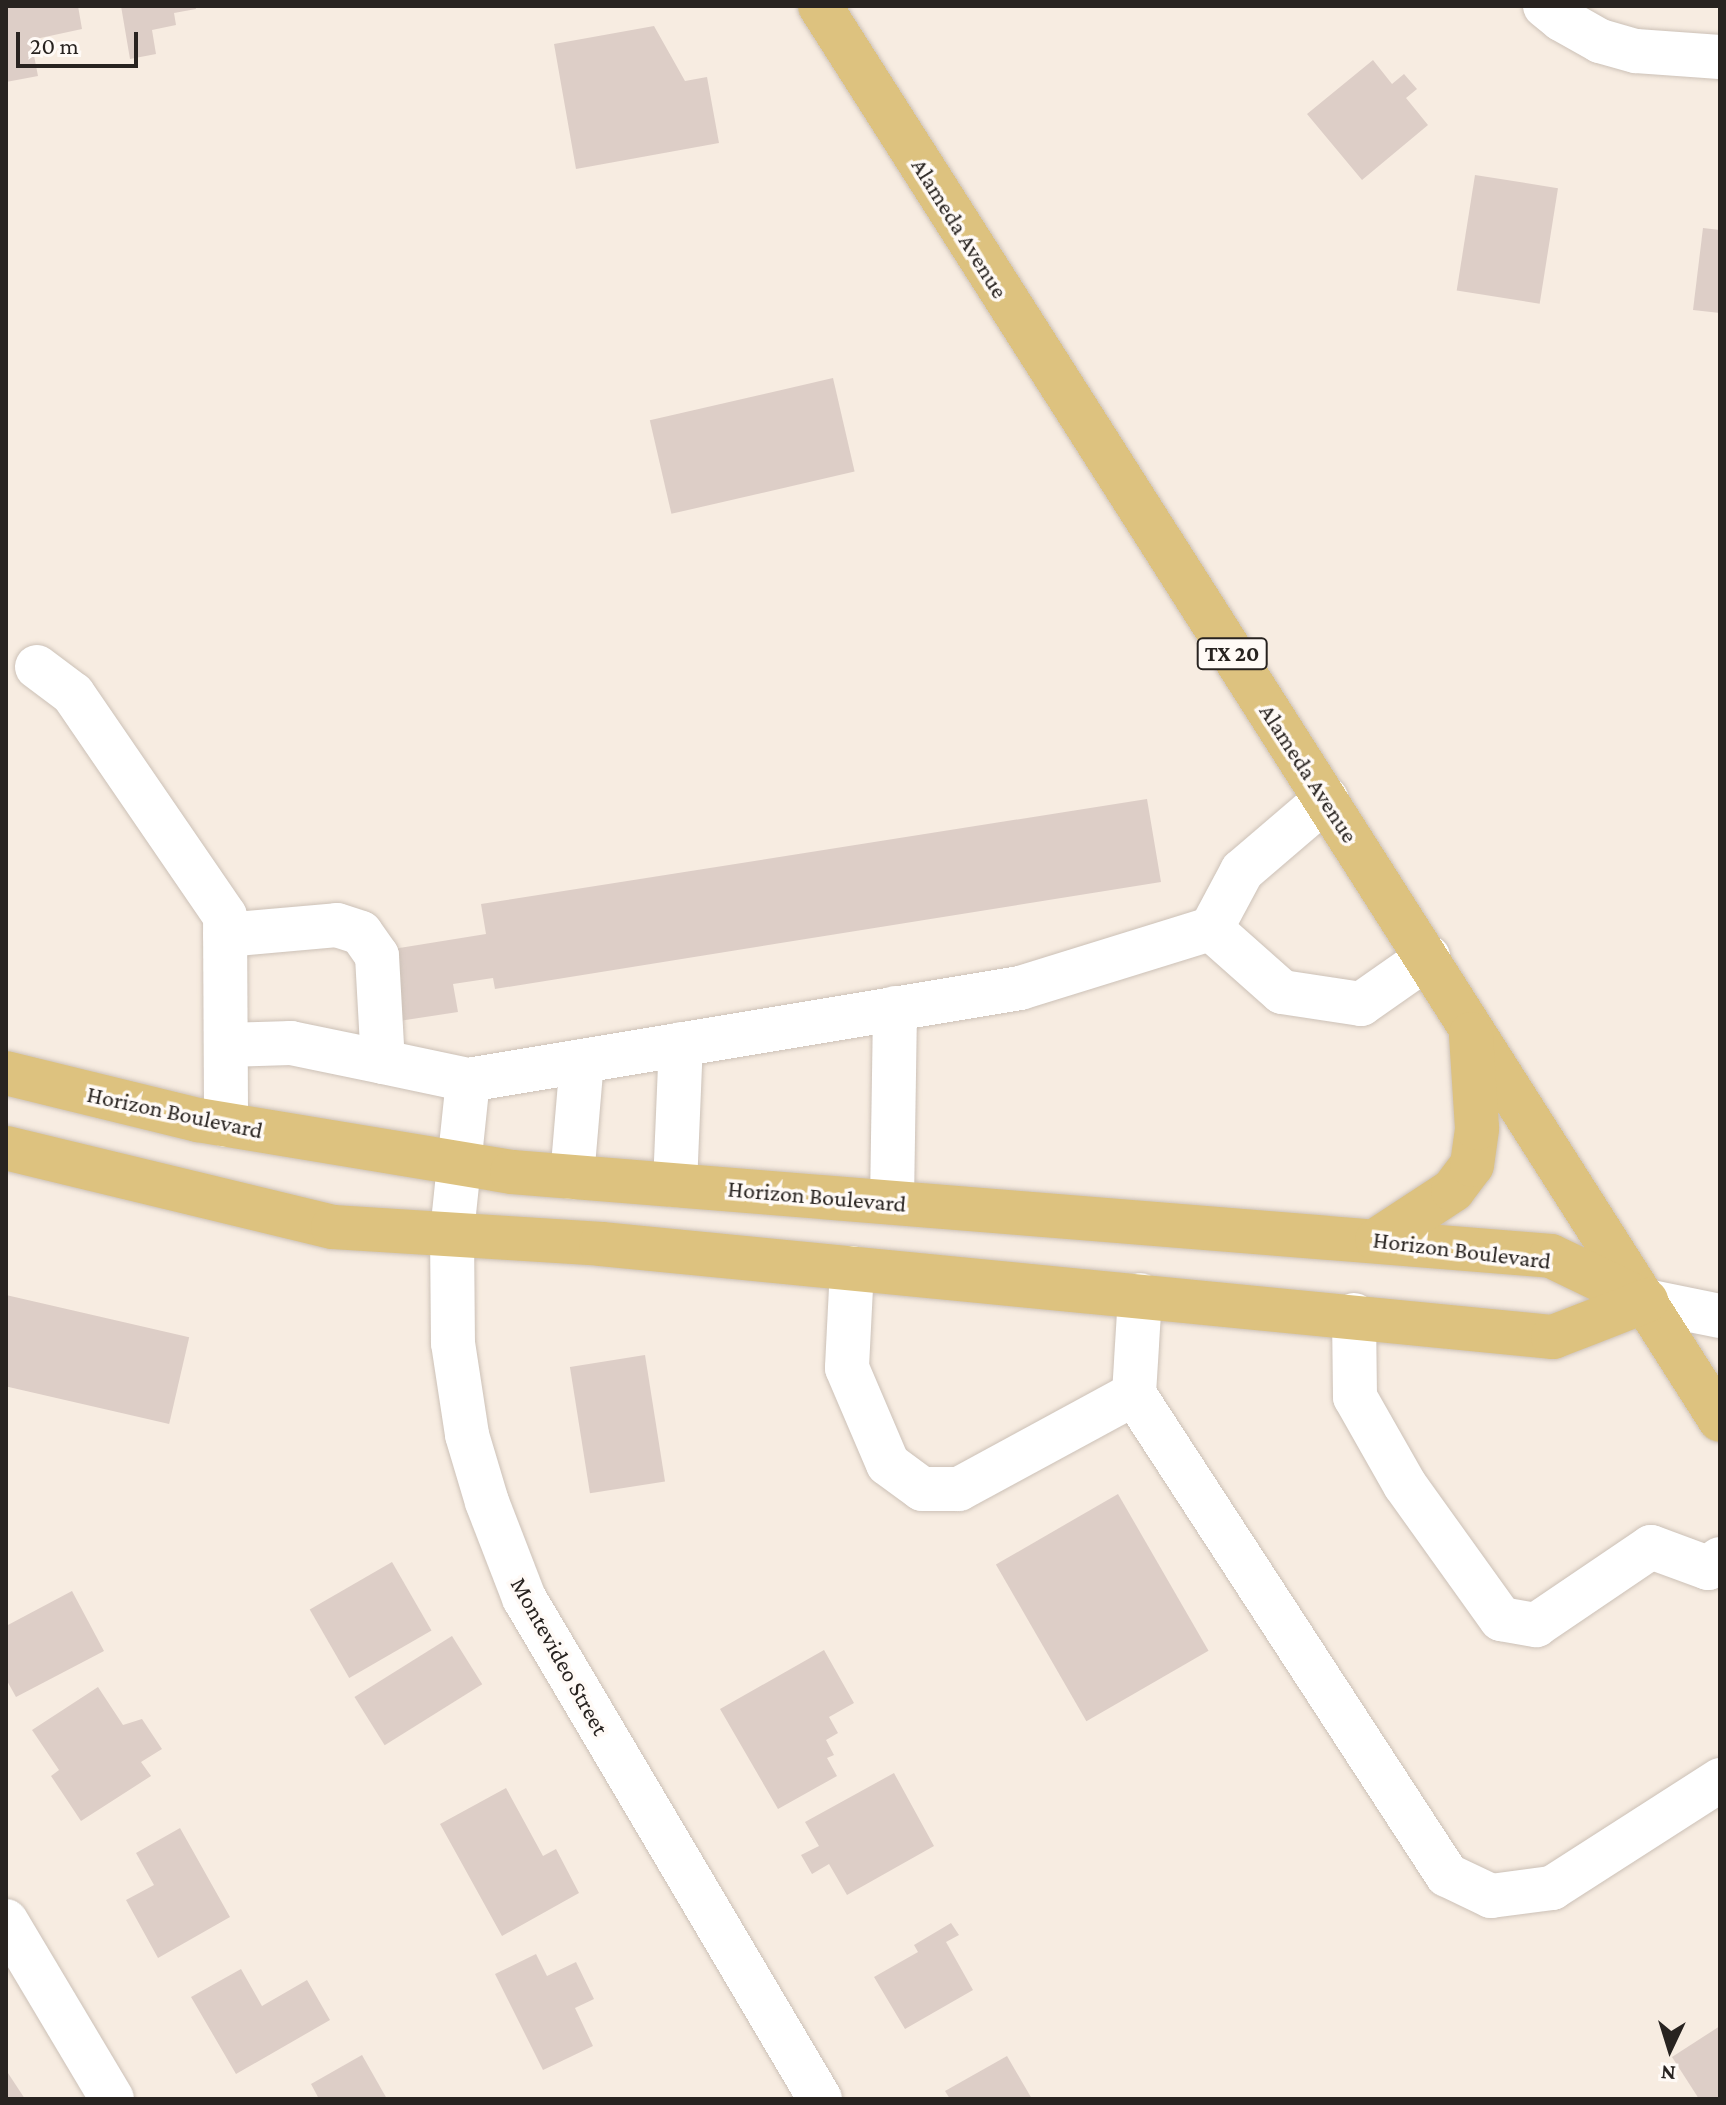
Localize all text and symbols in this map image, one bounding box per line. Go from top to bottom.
scale bar [20,16,142,66]
text: 20 m [30,32,79,59]
street label: Alameda Avenue [905,153,1015,303]
road number: TX 20 [1196,636,1268,672]
street label: Alameda Avenue [1253,698,1365,848]
street label: Horizon Boulevard [84,1079,266,1145]
street label: Horizon Boulevard [727,1174,907,1218]
street label: Horizon Boulevard [1371,1225,1553,1275]
street label: Montevideo Street [505,1572,615,1740]
north arrow [1630,2009,1710,2089]
text: N [1660,2060,1677,2086]

